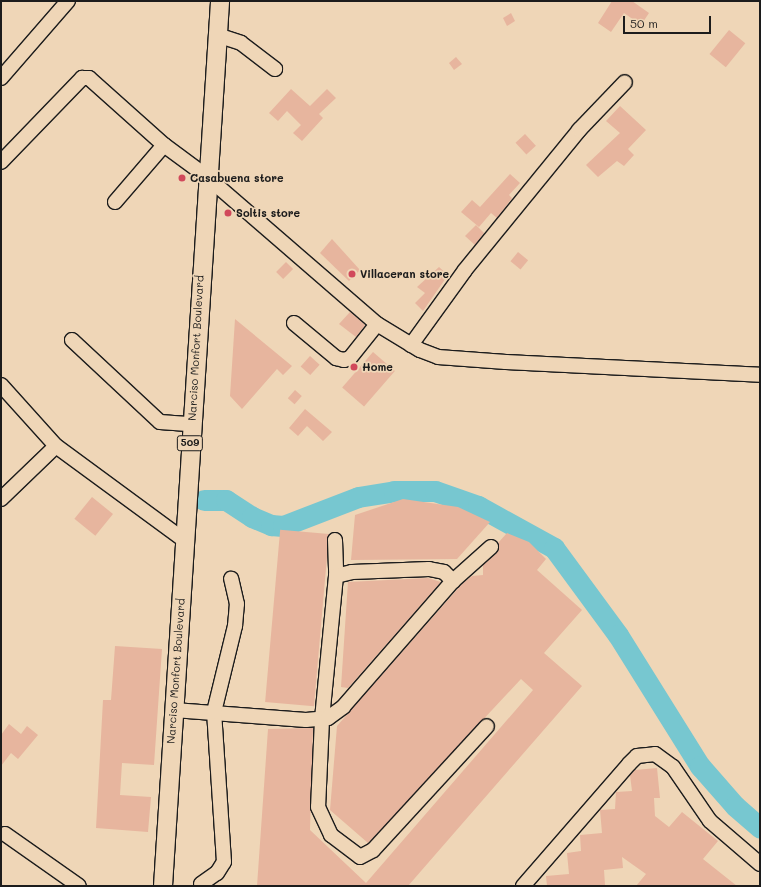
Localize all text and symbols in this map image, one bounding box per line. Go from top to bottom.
scale bar [625,8,713,34]
text: 50 m [630,15,658,31]
place label: Casabuena store [190,171,283,185]
marker: Casabuena store [177,173,187,183]
place label: Soltis store [236,206,300,220]
marker: Soltis store [223,208,233,218]
place label: Villaceran store [360,267,449,281]
marker: Villaceran store [347,269,357,279]
street label: Narciso Monfort Boulevard [186,275,206,421]
place label: Home [362,360,393,374]
marker: Home [349,362,359,372]
road number: 509 [176,435,204,451]
street label: Narciso Monfort Boulevard [164,598,188,744]

